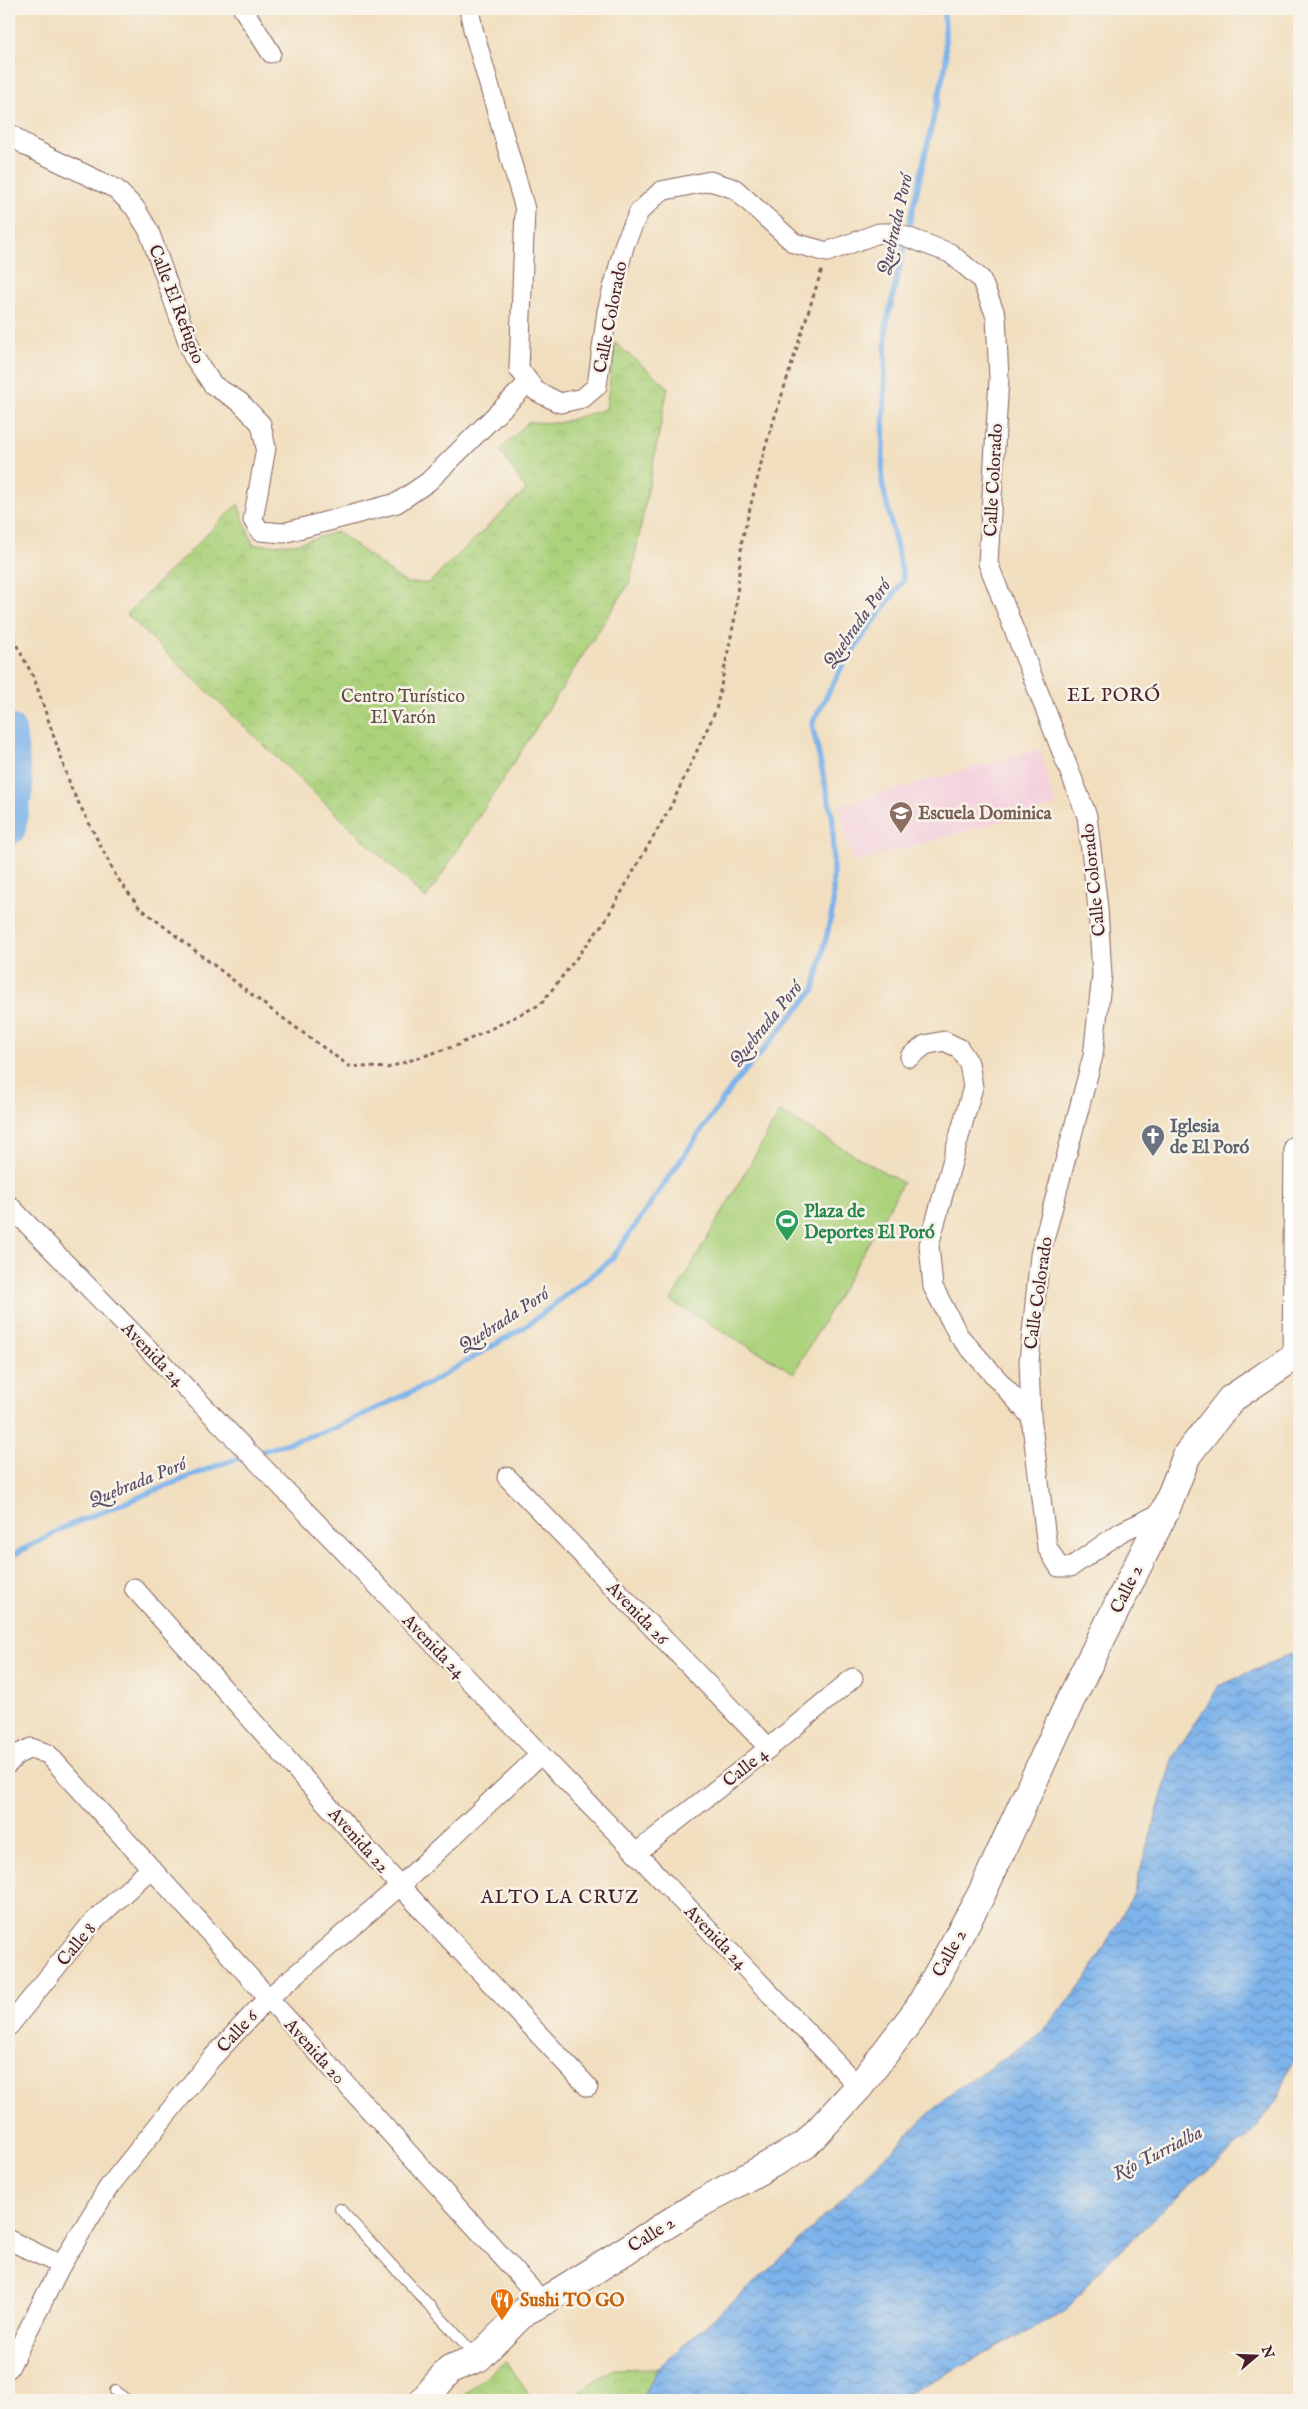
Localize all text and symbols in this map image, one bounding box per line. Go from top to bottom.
water label: Quebrada Poró [873,170,920,277]
street label: Calle El Refugio [142,242,209,368]
street label: Calle Colorado [589,259,634,375]
street label: Calle Colorado [980,423,1009,537]
water label: Quebrada Poró [818,573,898,673]
district label: EL PORÓ [1067,683,1161,708]
park label: Centro Turístico El Varón [341,686,465,730]
school or university icon: Escuela Dominica [888,800,914,834]
place label: Escuela Dominica [918,803,1053,826]
street label: Calle Colorado [1077,822,1112,937]
water label: Quebrada Poró [725,975,810,1072]
place label: Iglesia de El Poró [1170,1116,1249,1160]
church icon: Iglesia de El Poró [1140,1123,1166,1157]
place label: Plaza de Deportes El Poró [804,1201,935,1245]
sports icon: Plaza de Deportes El Poró [774,1208,800,1242]
street label: Calle Colorado [1020,1235,1059,1351]
water label: Quebrada Poró [454,1281,556,1359]
street label: Avenida 24 [115,1317,188,1392]
water label: Quebrada Poró [86,1452,192,1513]
street label: Calle 2 [1106,1562,1149,1618]
street label: Avenida 26 [600,1577,673,1651]
street label: Avenida 24 [396,1609,469,1684]
street label: Calle 4 [719,1743,773,1793]
street label: Avenida 22 [322,1803,393,1879]
district label: ALTO LA CRUZ [480,1886,639,1910]
street label: Avenida 24 [678,1900,751,1975]
street label: Calle 8 [52,1919,102,1971]
street label: Calle 2 [928,1926,973,1982]
street label: Calle 6 [213,2006,264,2058]
street label: Avenida 20 [278,2014,349,2090]
water label: Río Turrialba [1109,2121,1207,2187]
street label: Calle 2 [624,2212,680,2259]
restaurant icon: Sushi TO GO [489,2287,515,2321]
place label: Sushi TO GO [520,2290,624,2313]
north arrow [1230,2332,1280,2382]
text: N [1257,2342,1278,2361]

